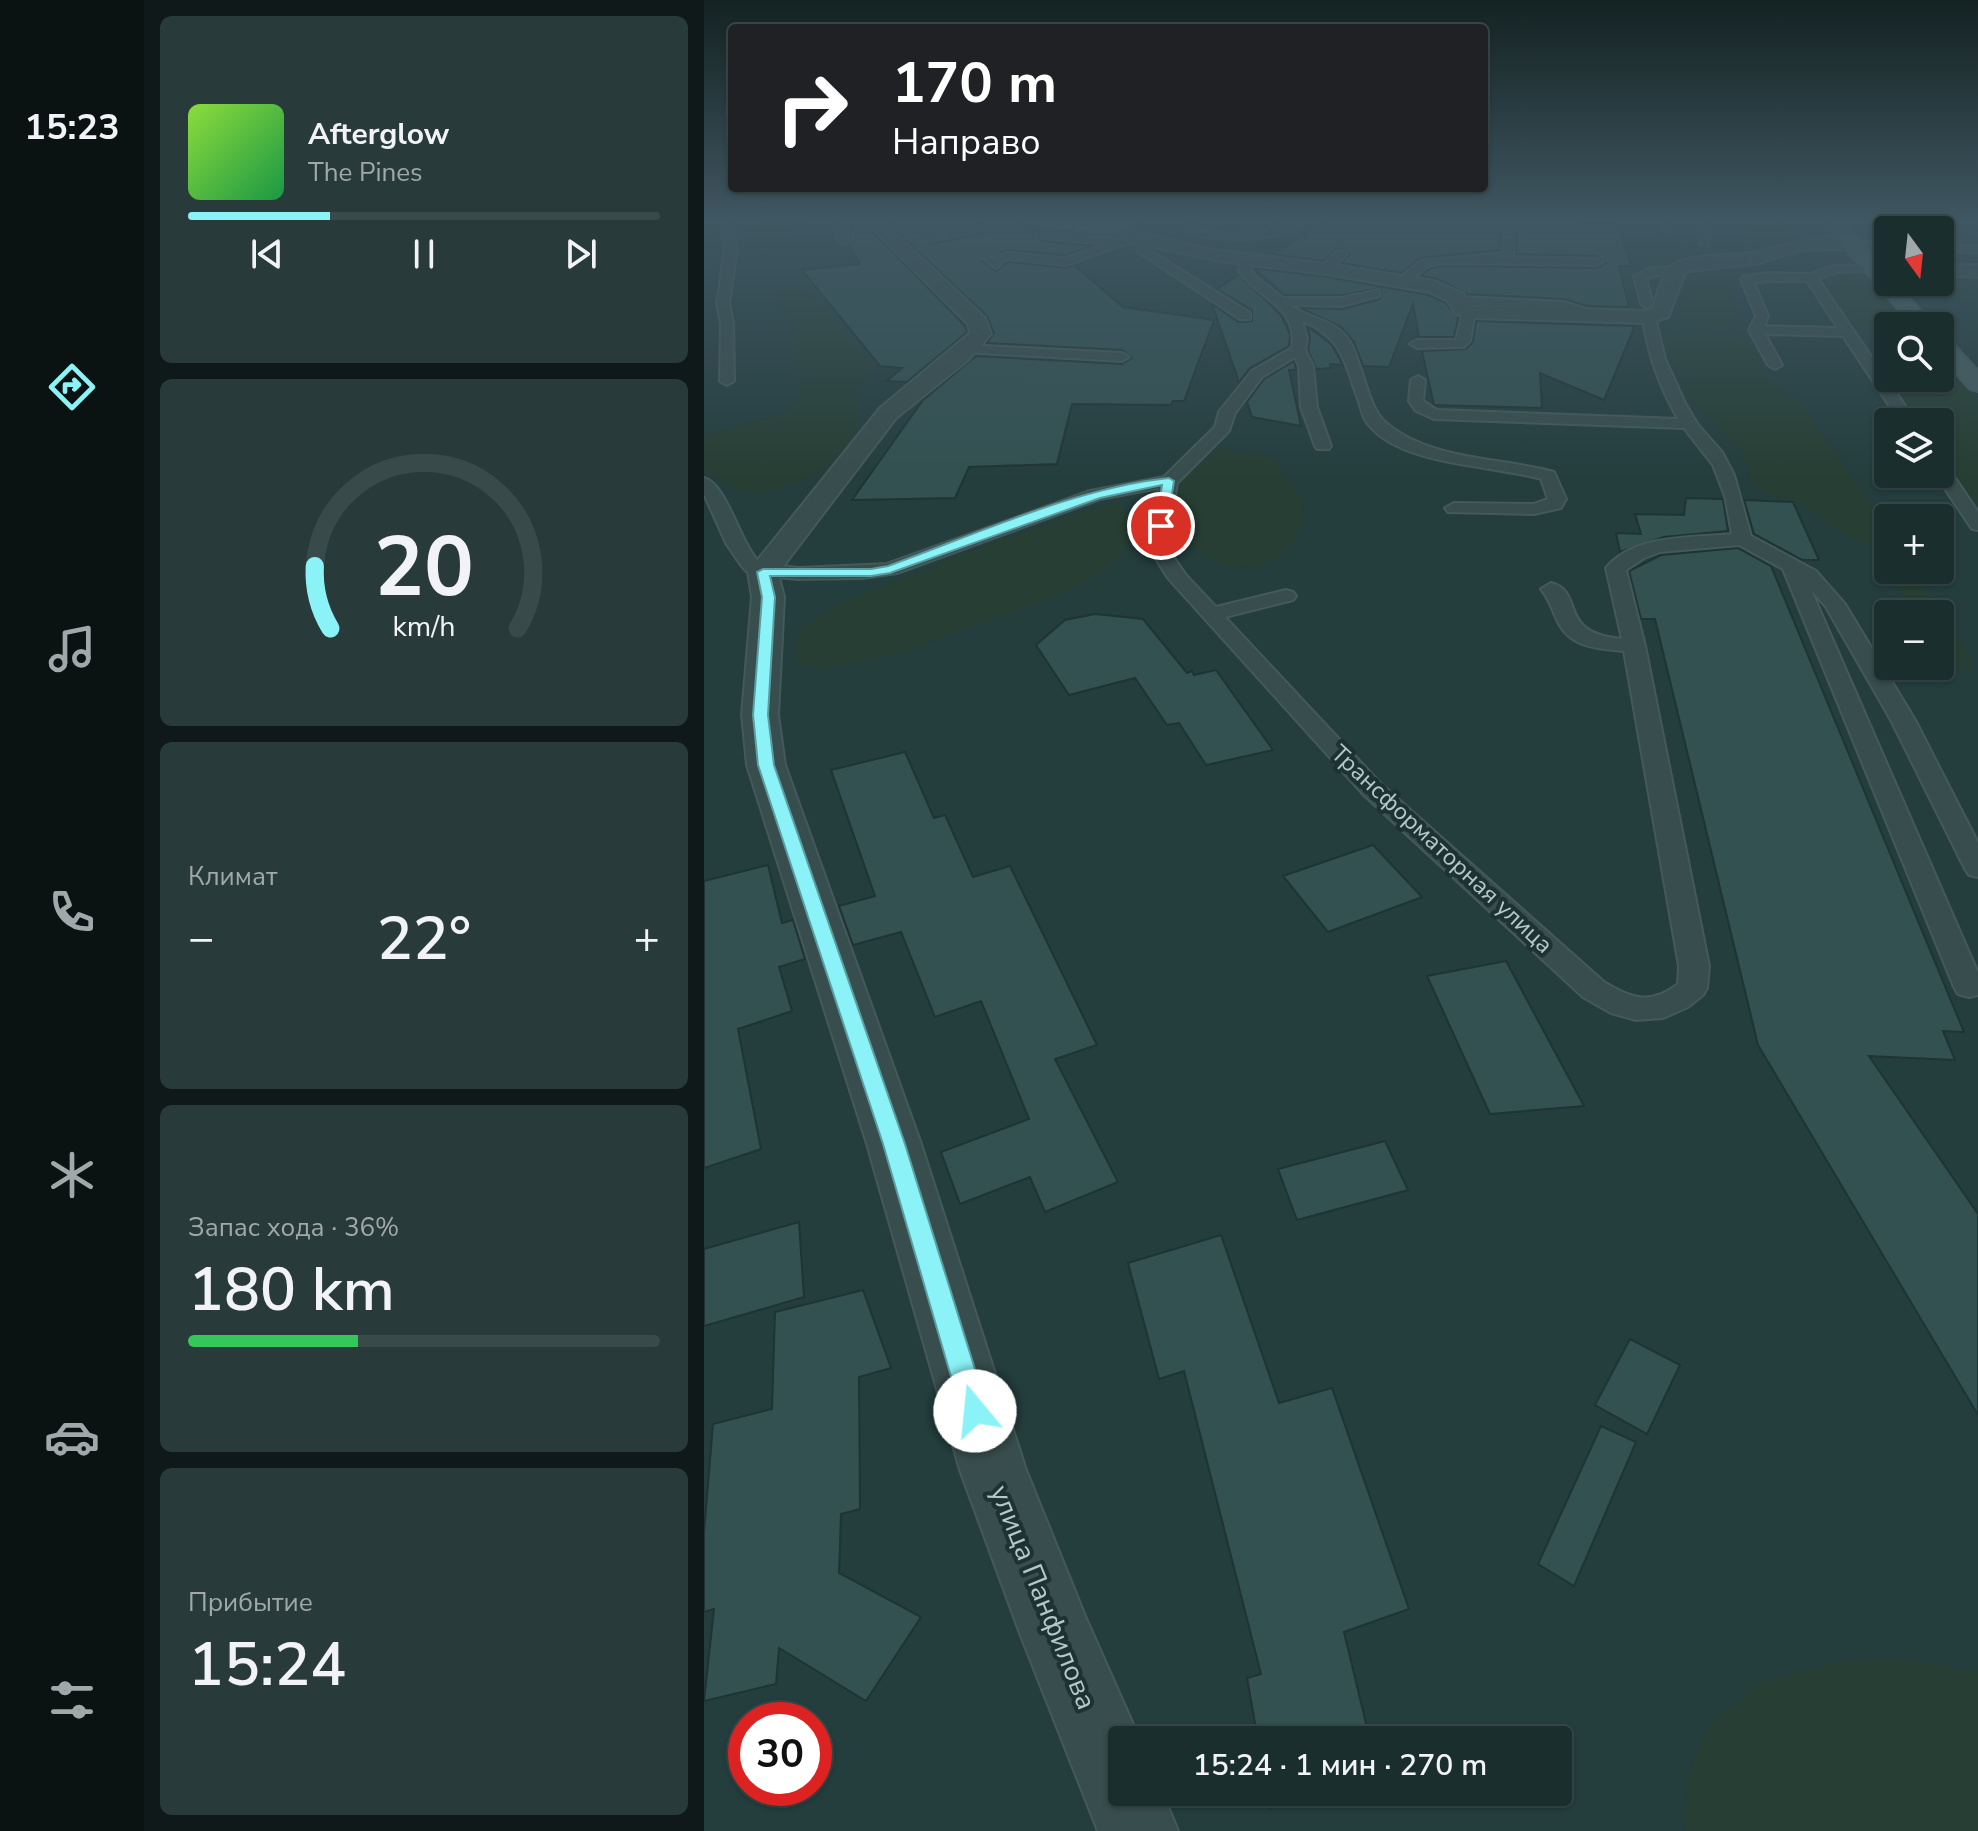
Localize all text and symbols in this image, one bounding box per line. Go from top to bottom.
text: 170 m [892,45,1057,122]
icon: right [760,56,864,160]
text: 15:23 [24,103,120,152]
text: Afterglow [308,114,449,155]
text: Направо [892,118,1041,167]
text: The Pines [308,155,423,190]
north arrow [1874,216,1954,296]
map controls [1874,216,1954,680]
icon: previous [245,232,289,276]
icon: pause [402,232,446,276]
icon: next [559,232,603,276]
button: search [1874,312,1954,392]
icon: directions [44,359,100,415]
button: layers [1874,408,1954,488]
pin [1127,492,1195,560]
icon: arrive [1139,504,1183,548]
button: + [1874,504,1954,584]
text: 20 [374,510,474,623]
button: − [1874,600,1954,680]
text: km/h [393,607,455,646]
icon: music [44,621,100,677]
street label: Трансформаторная улица [1324,738,1560,960]
text: Климат [188,859,277,894]
icon: phone [44,884,100,940]
text: 22° [377,898,471,980]
text: − [188,909,214,969]
text: + [634,909,660,969]
icon: climate [44,1147,100,1203]
text: Запас хода · 36% [188,1210,399,1245]
text: 180 km [188,1249,395,1331]
position arrow [933,1369,1017,1453]
icon: car [44,1409,100,1465]
street label: улица Панфилова [981,1479,1105,1715]
text: Прибытие [188,1585,313,1620]
text: 15:24 [188,1624,346,1706]
icon: filters [44,1672,100,1728]
speed limit sign: 30 [728,1702,832,1806]
text: 15:24 · 1 мин · 270 m [1193,1745,1487,1786]

